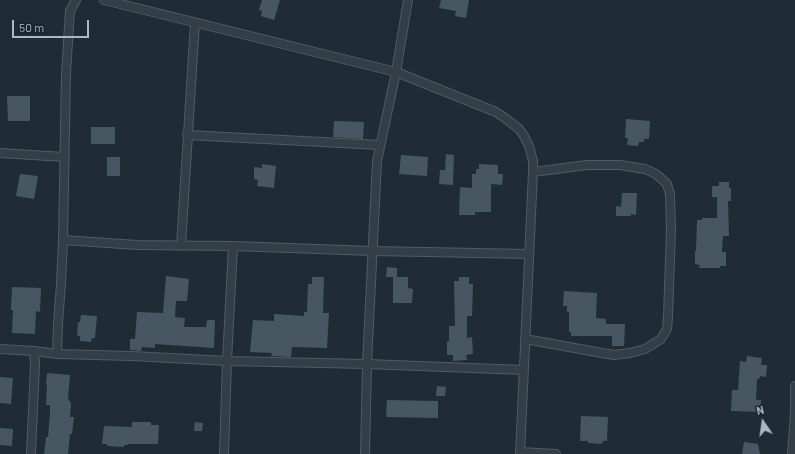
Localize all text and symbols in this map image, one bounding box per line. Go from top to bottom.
scale bar [14,12,91,38]
text: 50 m [19,20,44,34]
north arrow [743,402,783,442]
text: N [755,403,765,417]

